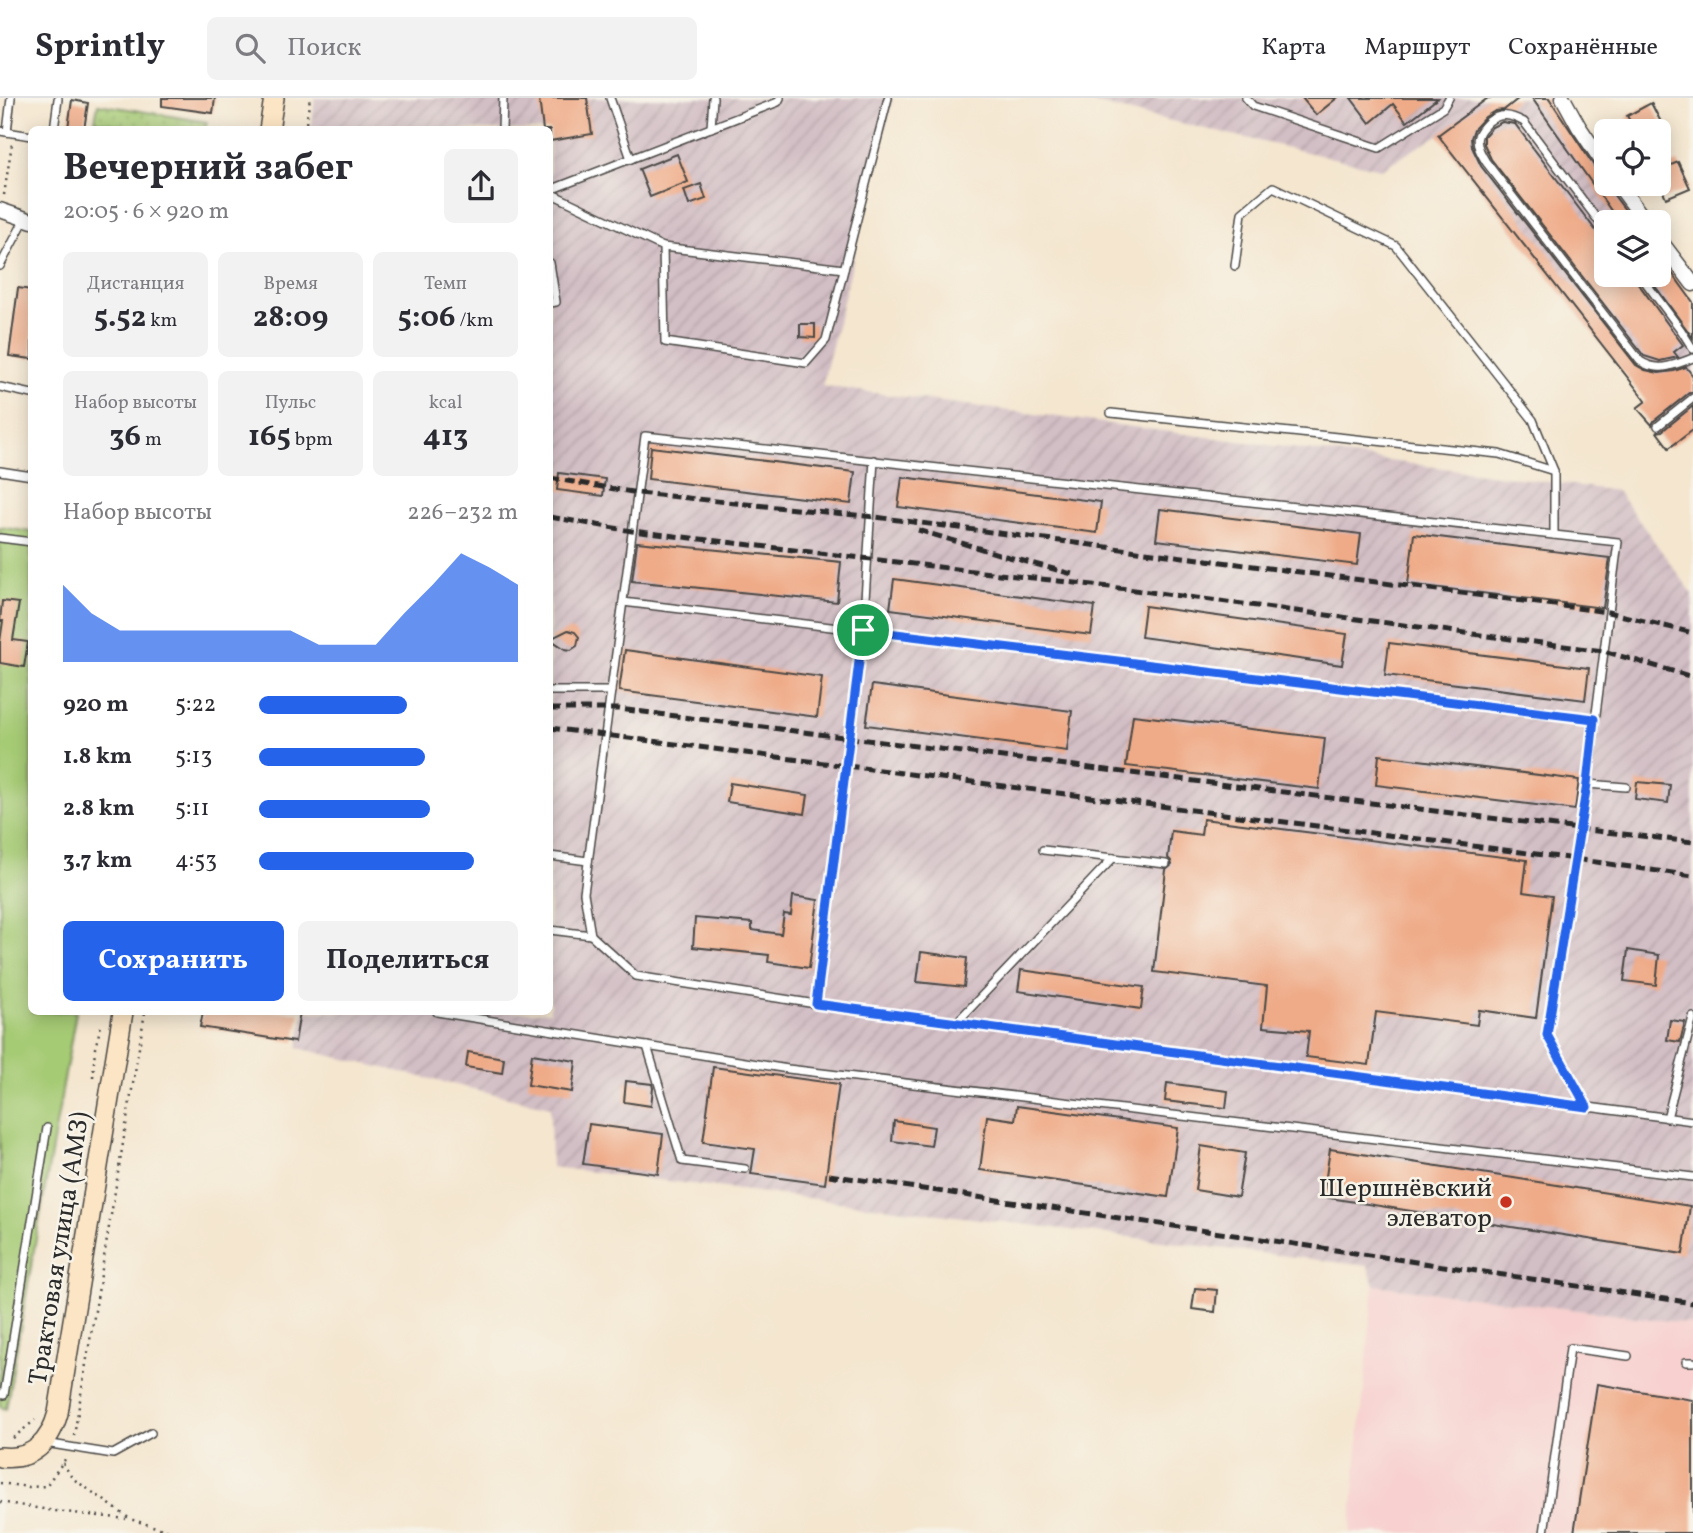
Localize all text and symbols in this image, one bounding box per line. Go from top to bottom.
search box [207,17,697,80]
text: Sprintly [35,25,165,71]
icon: search [231,29,269,67]
text: Поиск [287,30,361,66]
text: Карта [1261,31,1326,65]
text: Маршрут [1364,31,1470,65]
text: Сохранённые [1508,31,1658,65]
map controls [1594,119,1671,287]
button: locate [1594,119,1671,196]
text: Вечерний забег [63,143,353,196]
button: share [444,149,518,223]
text: 20:05 · 6 × 920 m [63,196,229,228]
button: layers [1594,210,1671,287]
text: Дистанция [87,271,184,297]
text: Время [263,271,318,297]
text: Темп [424,271,467,297]
text: 5.52 [94,297,146,339]
text: 28:09 [253,297,328,339]
text: 5:06 [398,297,456,339]
text: km [146,308,177,334]
text: /km [456,308,494,334]
text: Набор высоты [74,390,197,416]
text: Пульс [265,390,316,416]
text: kcal [429,390,462,416]
text: 36 [109,416,141,458]
text: 165 [248,416,291,458]
text: 413 [423,416,468,458]
text: m [141,427,162,453]
text: bpm [291,427,333,453]
text: Набор высоты [63,497,212,529]
text: 226–232 m [407,497,518,529]
pin [833,600,893,660]
icon: arrive [844,611,882,649]
text: 920 m [63,689,129,721]
text: 5:22 [175,689,216,721]
text: 1.8 km [63,741,132,773]
text: 5:13 [175,741,212,773]
text: 2.8 km [63,793,135,825]
text: 5:11 [175,793,209,825]
text: 3.7 km [63,845,132,877]
text: 4:53 [175,845,217,877]
button: Сохранить [63,921,284,1001]
button: Поделиться [298,921,518,1001]
street label: Трактовая улица (АМЗ) [21,1109,99,1388]
place label: Шершнёвский элеватор [1318,1171,1492,1237]
marker: Шершнёвский элеватор [1498,1194,1514,1210]

